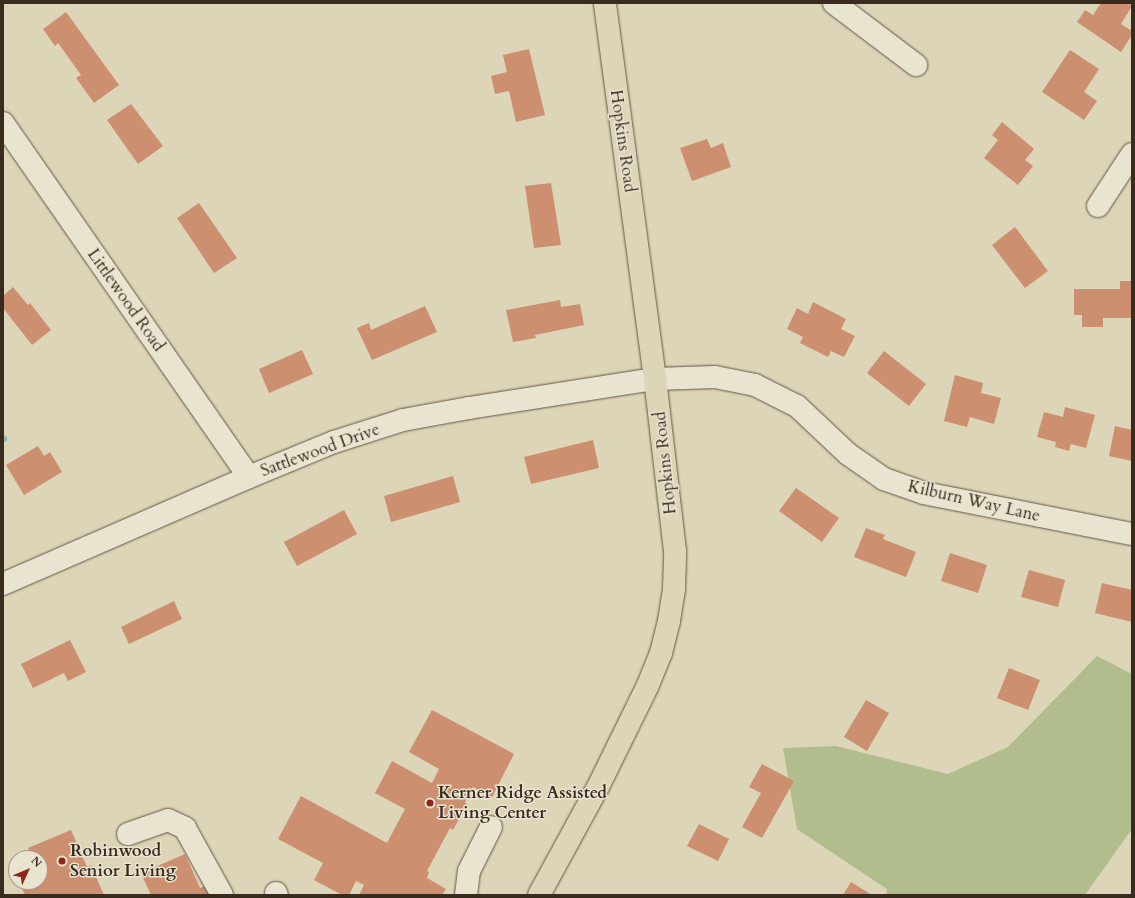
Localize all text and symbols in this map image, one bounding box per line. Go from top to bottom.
street label: Hopkins Road [606,88,640,194]
street label: Littlewood Road [83,245,169,355]
street label: Hopkins Road [649,410,681,516]
street label: Sattlewood Drive [258,419,382,481]
street label: Kilburn Way Lane [906,476,1042,526]
place label: Kerner Ridge Assisted Living Center [438,783,607,823]
marker: Kerner Ridge Assisted Living Center [425,798,435,808]
place label: Robinwood Senior Living [70,841,176,881]
north arrow [8,850,48,890]
text: N [28,853,45,871]
marker: Robinwood Senior Living [57,856,67,866]

